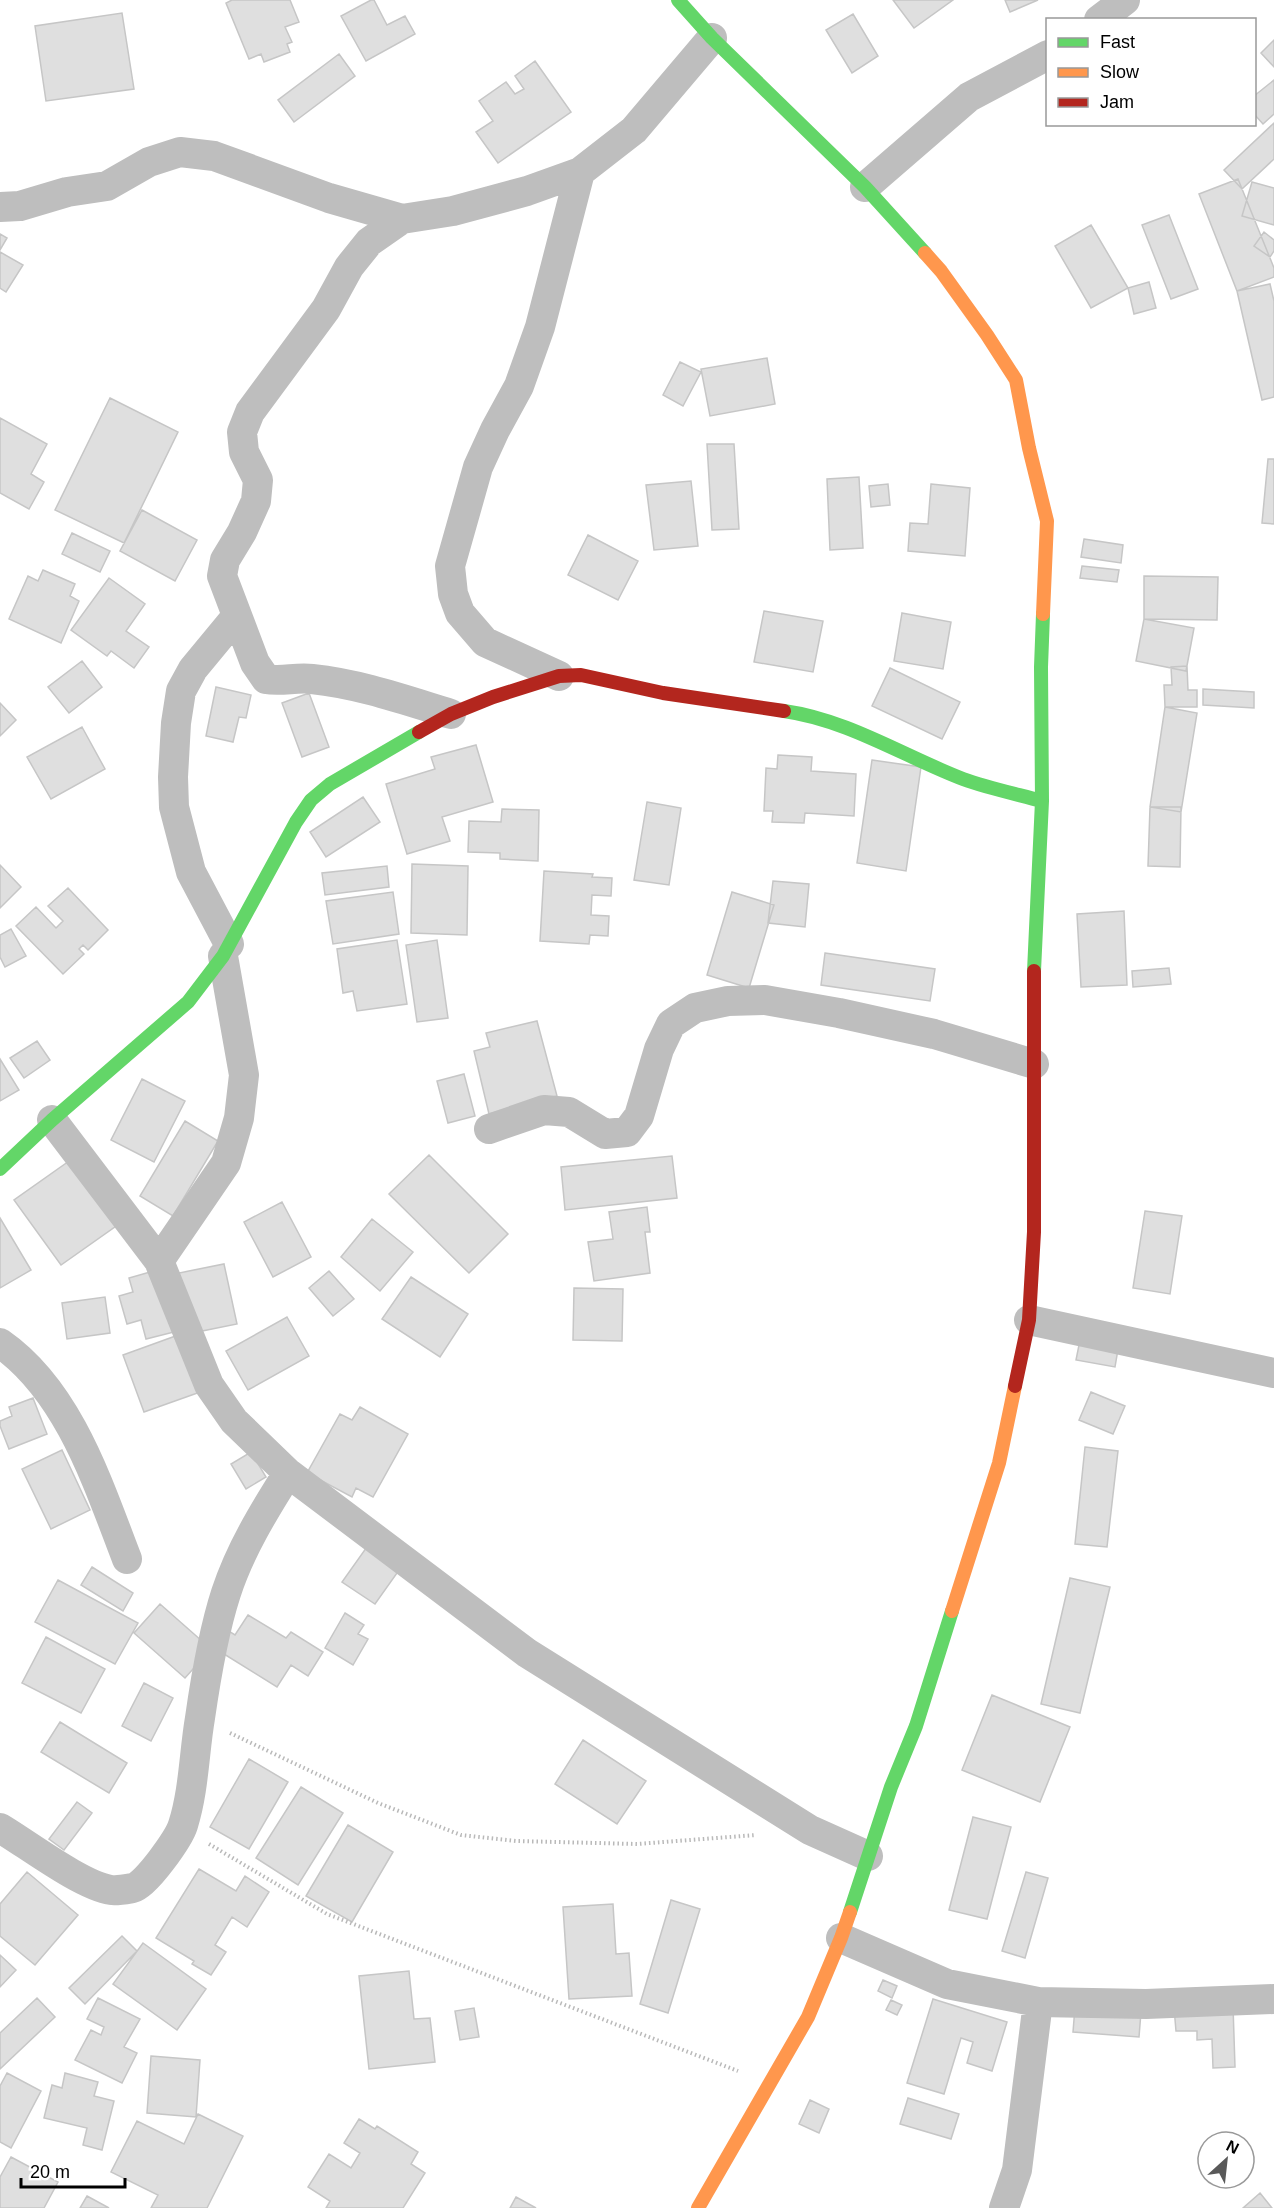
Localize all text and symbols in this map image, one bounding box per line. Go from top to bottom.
legend [1046,18,1256,126]
text: Fast [1100,32,1135,52]
text: Slow [1100,62,1140,82]
text: Jam [1100,92,1134,112]
north arrow [1196,2130,1256,2190]
text: N [1224,2137,1242,2157]
scale bar [21,2151,124,2189]
text: 20 m [30,2162,70,2182]

